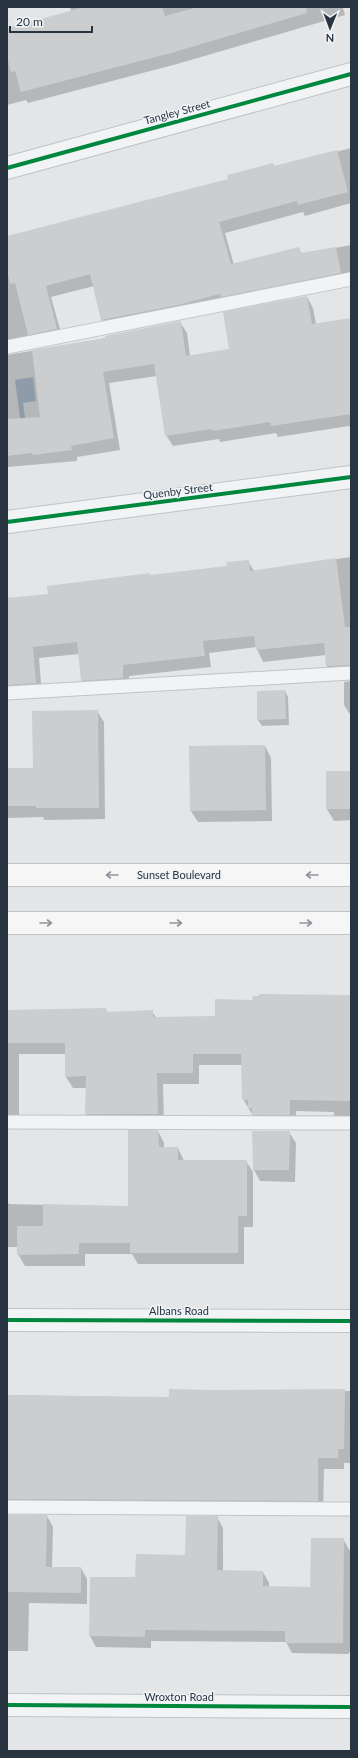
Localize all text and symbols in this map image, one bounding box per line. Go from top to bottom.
scale bar [10,8,92,34]
north arrow [310,8,350,48]
text: 20 m [16,14,43,29]
text: N [325,32,334,45]
street label: Tangley Street [142,96,211,127]
street label: Quenby Street [142,480,214,501]
street label: Sunset Boulevard [137,868,221,881]
one-way arrow [106,871,119,879]
one-way arrow [306,871,319,879]
one-way arrow [39,919,52,927]
one-way arrow [169,919,182,927]
one-way arrow [299,919,312,927]
street label: Albans Road [149,1304,209,1317]
street label: Wroxton Road [144,1690,214,1703]

